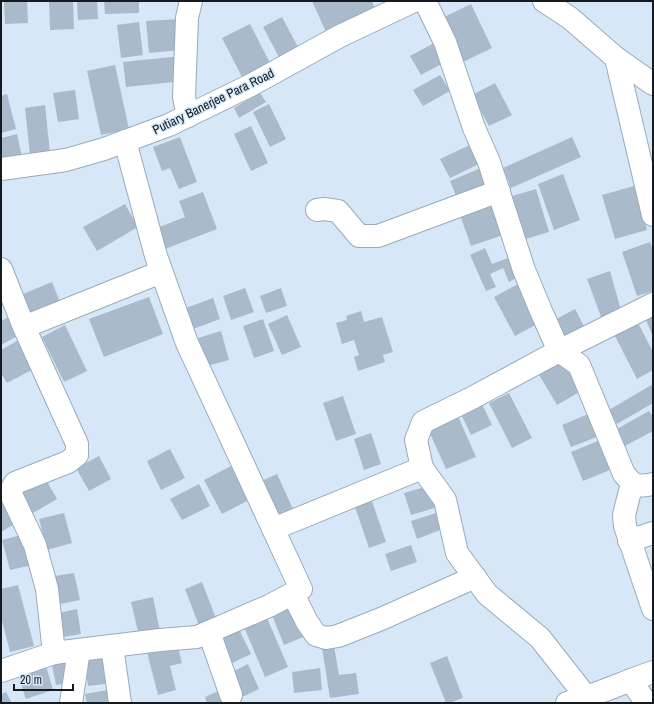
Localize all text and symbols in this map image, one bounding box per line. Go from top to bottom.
street label: Putiary Banerjee Para Road [150,65,277,138]
scale bar [14,666,73,692]
text: 20 m [20,672,42,688]

